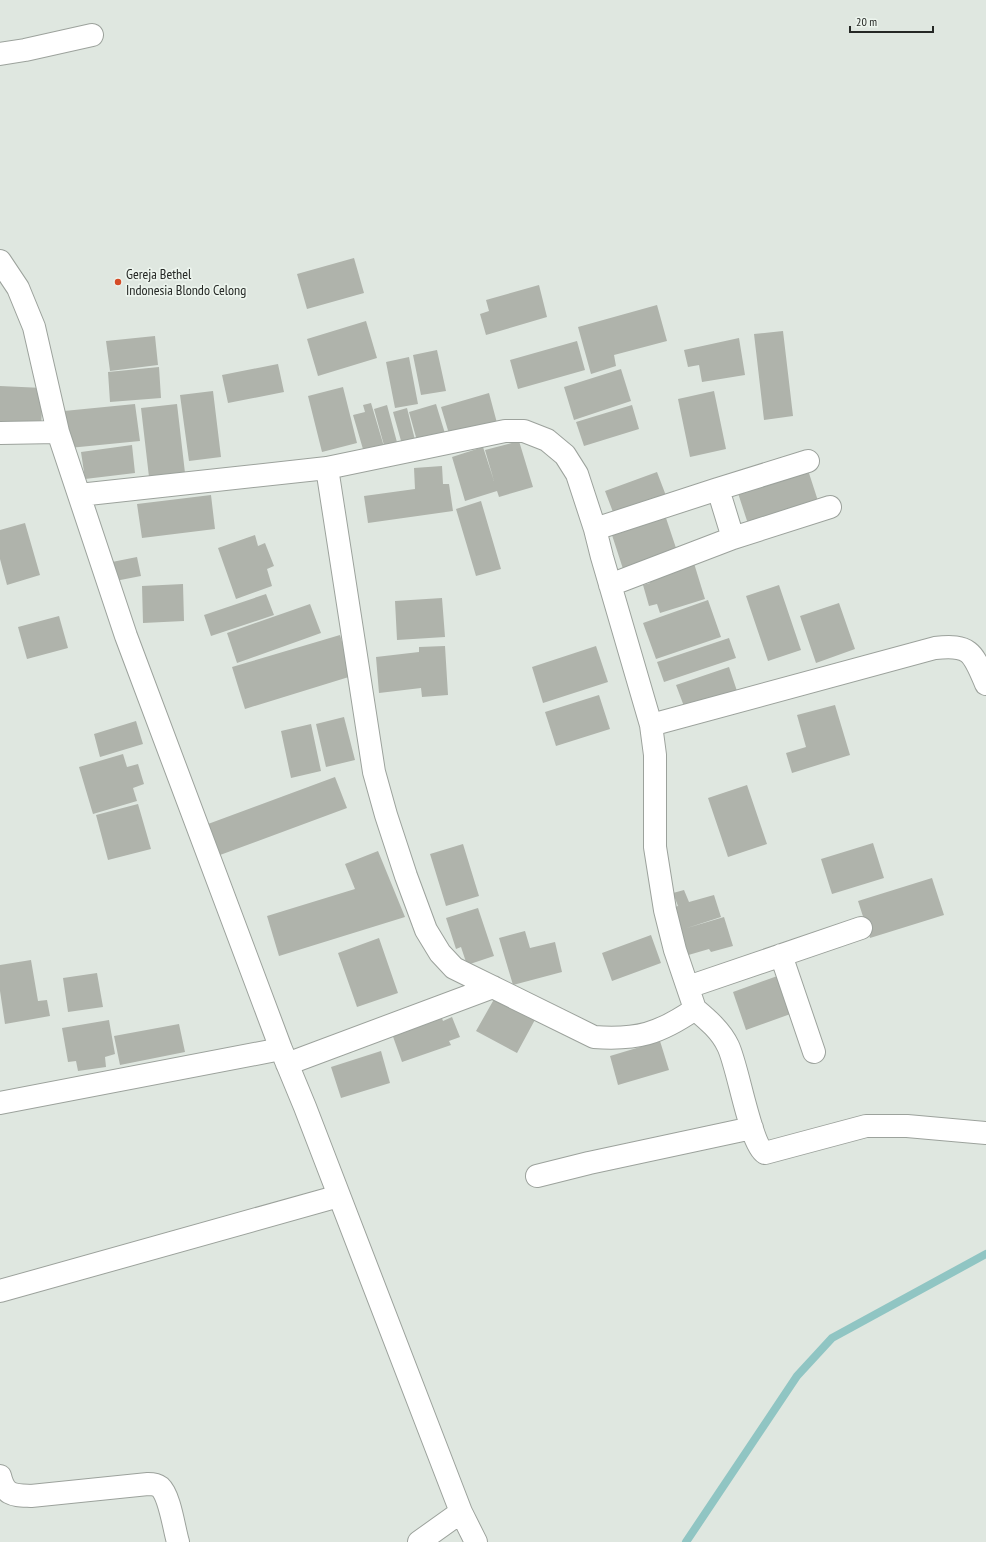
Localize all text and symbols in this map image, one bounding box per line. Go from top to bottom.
scale bar [850,8,933,34]
text: 20 m [856,14,877,29]
place label: Gereja Bethel Indonesia Blondo Celong [126,265,246,299]
marker: Gereja Bethel Indonesia Blondo Celong [113,277,123,287]

